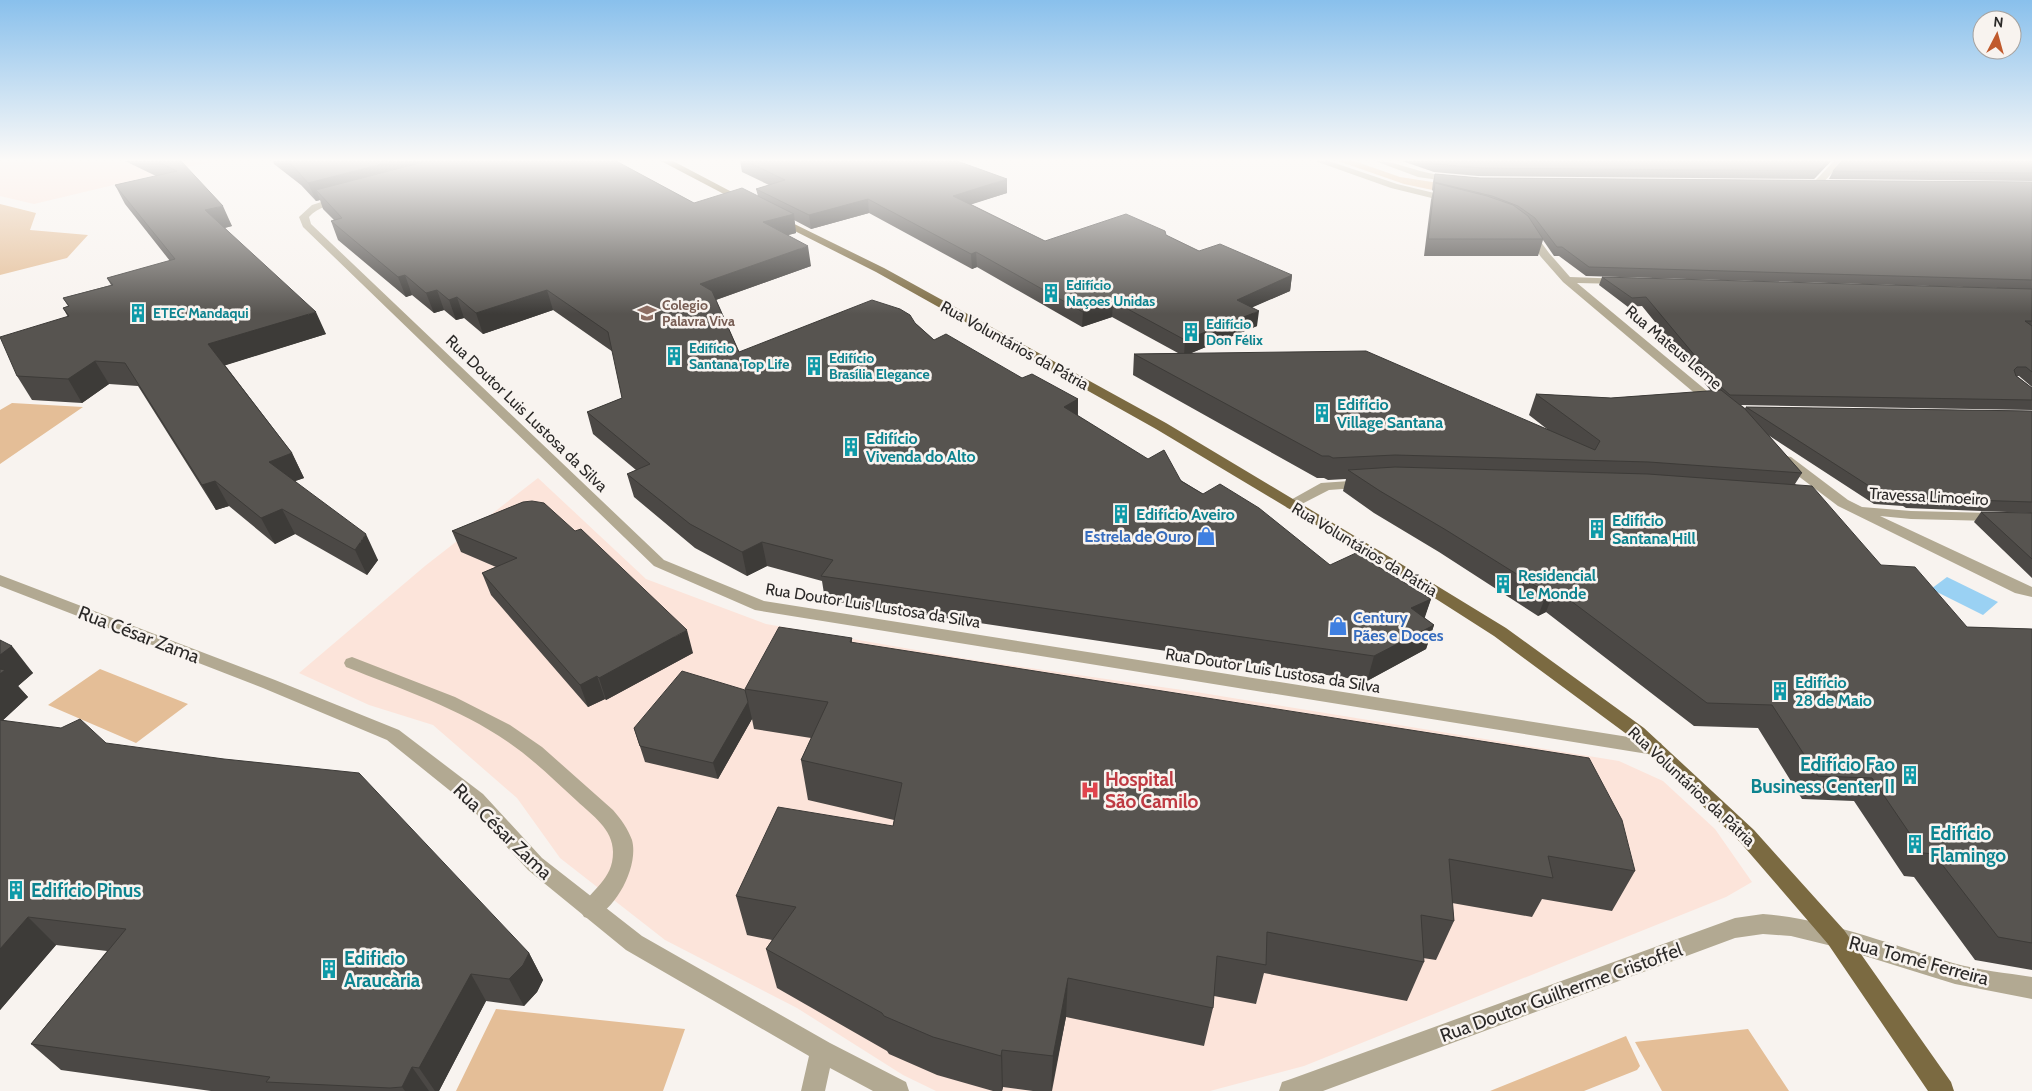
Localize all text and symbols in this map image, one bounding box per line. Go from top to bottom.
north arrow [1972,10,2022,60]
text: N [1992,13,2004,32]
place label: Edifício Naçoes Unidas [1066,276,1155,310]
building icon: Edifício Naçoes Unidas [1040,282,1062,304]
place label: Colegio Palavra Viva [662,296,735,330]
street label: Rua Voluntários da Pátria [937,297,1092,394]
building icon: ETEC Mandaqui [127,302,149,324]
school or university icon: Colegio Palavra Viva [636,302,658,324]
street label: Rua Mateus Leme [1622,302,1726,393]
place label: ETEC Mandaqui [153,304,249,322]
place label: Edifício Don Félix [1206,315,1263,349]
building icon: Edifício Don Félix [1180,321,1202,343]
street label: Rua Doutor Luis Lustosa da Silva [442,331,612,496]
place label: Edifício Santana Top Life [689,339,790,373]
building icon: Edifício Santana Top Life [663,345,685,367]
place label: Edifício Brasília Elegance [829,349,930,383]
building icon: Edifício Brasília Elegance [803,355,825,377]
place label: Edifício Village Santana [1337,395,1443,432]
building icon: Edifício Village Santana [1311,402,1333,424]
place label: Edifício Vivenda do Alto [866,429,976,466]
building icon: Edifício Vivenda do Alto [840,436,862,458]
street label: Travessa Limoeiro [1869,484,1989,509]
street label: Rua Voluntários da Pátria [1289,498,1441,601]
building icon: Edifício Aveiro [1110,503,1132,525]
place label: Edifício Aveiro [1136,505,1235,524]
place label: Edifício Santana Hill [1612,511,1696,548]
building icon: Edifício Santana Hill [1586,518,1608,540]
shop icon: Estrela de Ouro [1195,525,1217,547]
place label: Estrela de Ouro [1084,527,1191,546]
place label: Residencial Le Monde [1518,566,1596,603]
building icon: Residencial Le Monde [1492,573,1514,595]
street label: Rua Doutor Luis Lustosa da Silva [764,579,982,632]
street label: Rua César Zama [75,601,203,668]
place label: Century Pães e Doces [1353,608,1444,645]
shop icon: Century Pães e Doces [1327,615,1349,637]
street label: Rua Doutor Luis Lustosa da Silva [1164,644,1382,697]
place label: Edifício 28 de Maio [1795,673,1872,710]
building icon: Edifício 28 de Maio [1769,680,1791,702]
street label: Rua Voluntários da Pátria [1624,723,1759,850]
place label: Edifício Fao Business Center II [1750,753,1895,798]
building icon: Edifício Fao Business Center II [1899,764,1921,786]
place label: Hospital São Camilo [1105,768,1199,813]
street label: Rua César Zama [449,779,557,884]
hospital icon: Hospital São Camilo [1079,779,1101,801]
place label: Edifício Flamingo [1930,822,2006,867]
building icon: Edifício Flamingo [1904,833,1926,855]
building icon: Edifício Pinus [5,879,27,901]
place label: Edifício Pinus [31,879,141,902]
street label: Rua Tomé Ferreira [1847,931,1991,990]
street label: Rua Doutor Guilherme Cristoffel [1437,938,1686,1047]
place label: Edificio Araucària [344,947,421,992]
building icon: Edificio Araucària [318,958,340,980]

